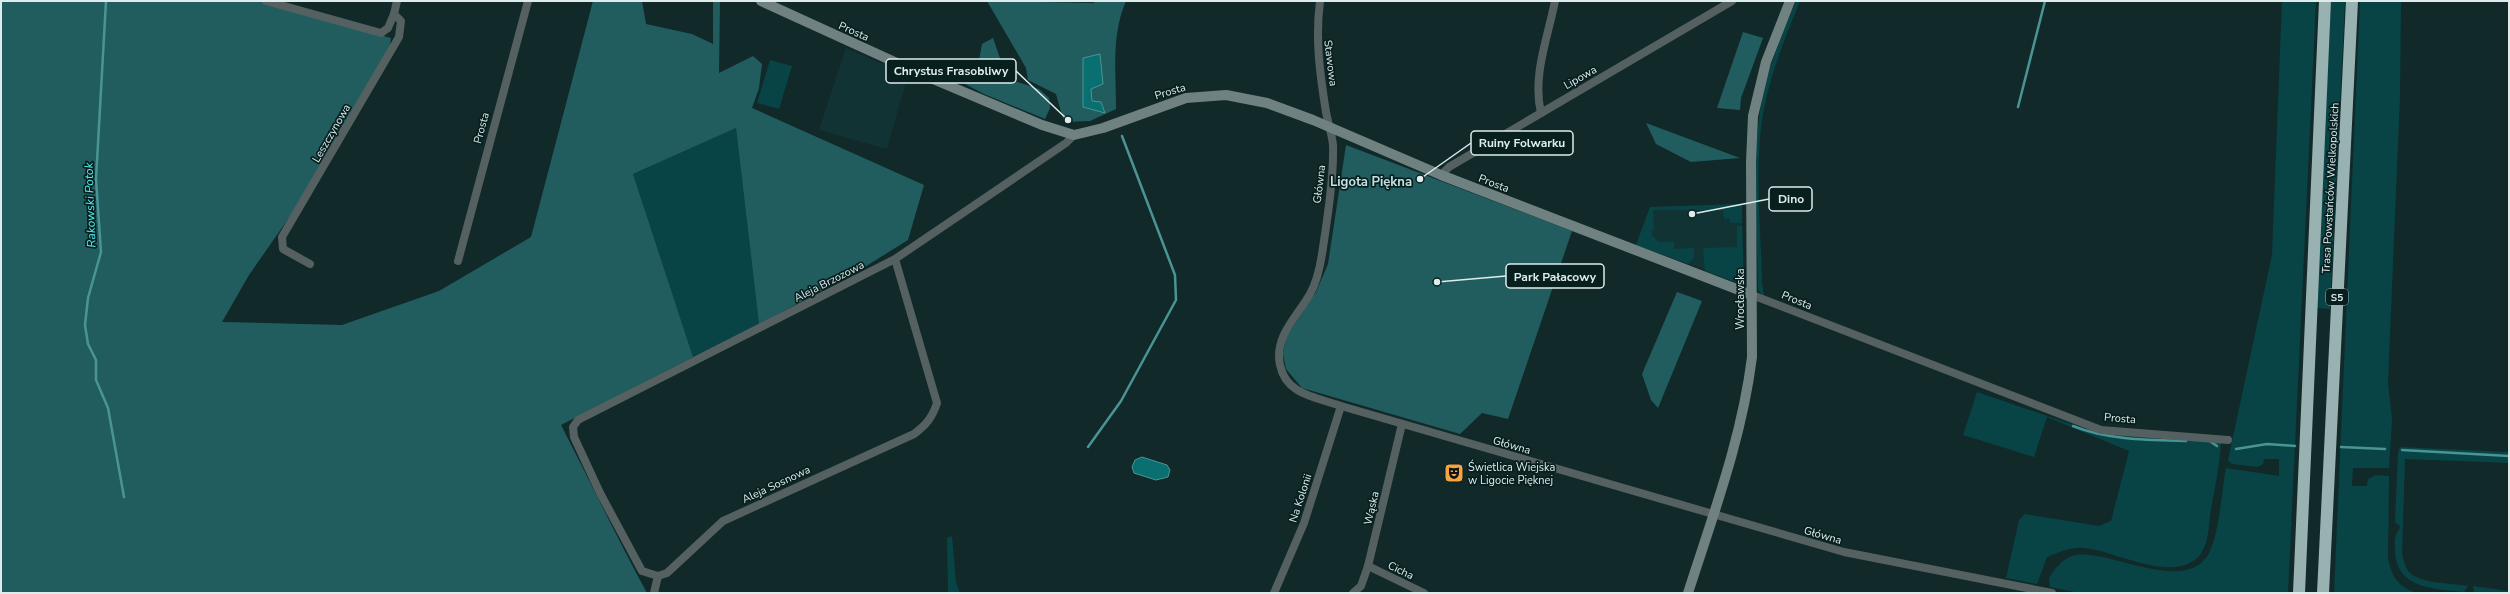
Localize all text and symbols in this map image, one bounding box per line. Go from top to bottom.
street label: Prosta [836,18,871,45]
street label: Stawowa [1320,39,1341,87]
callout: Chrystus Frasobliwy [886,59,1016,83]
street label: Lipowa [1561,62,1600,93]
text: Chrystus Frasobliwy [894,63,1009,79]
street label: Prosta [1153,80,1188,103]
street label: Leszczynowa [309,101,354,165]
street label: Trasa Powstańców Wielkopolskich [2319,102,2342,274]
street label: Prosta [470,111,493,145]
callout: Ruiny Folwarku [1471,131,1573,155]
text: Ruiny Folwarku [1479,135,1565,151]
water label: Rakowski Potok [80,161,99,248]
street label: Główna [1310,164,1329,204]
street label: Prosta [1476,171,1511,196]
district label: Ligota Piękna [1330,173,1412,191]
callout: Dino [1769,187,1812,211]
text: Dino [1778,191,1804,207]
street label: Aleja Brzozowa [792,257,867,306]
callout: Park Pałacowy [1506,264,1604,288]
street label: Wrocławska [1733,268,1748,330]
text: Park Pałacowy [1514,269,1597,285]
street label: Prosta [1779,288,1814,313]
road number: S5 [2326,289,2348,305]
street label: Prosta [2103,410,2137,427]
street label: Główna [1491,433,1533,458]
place label: Świetlica Wiejska w Ligocie Pięknej [1468,459,1556,488]
street label: Aleja Sosnowa [740,462,813,507]
theatre icon: Świetlica Wiejska w Ligocie Pięknej [1443,462,1465,484]
street label: Na Kolonii [1286,472,1315,524]
street label: Wąska [1360,490,1383,526]
street label: Główna [1802,523,1844,548]
street label: Cicha [1385,558,1416,583]

